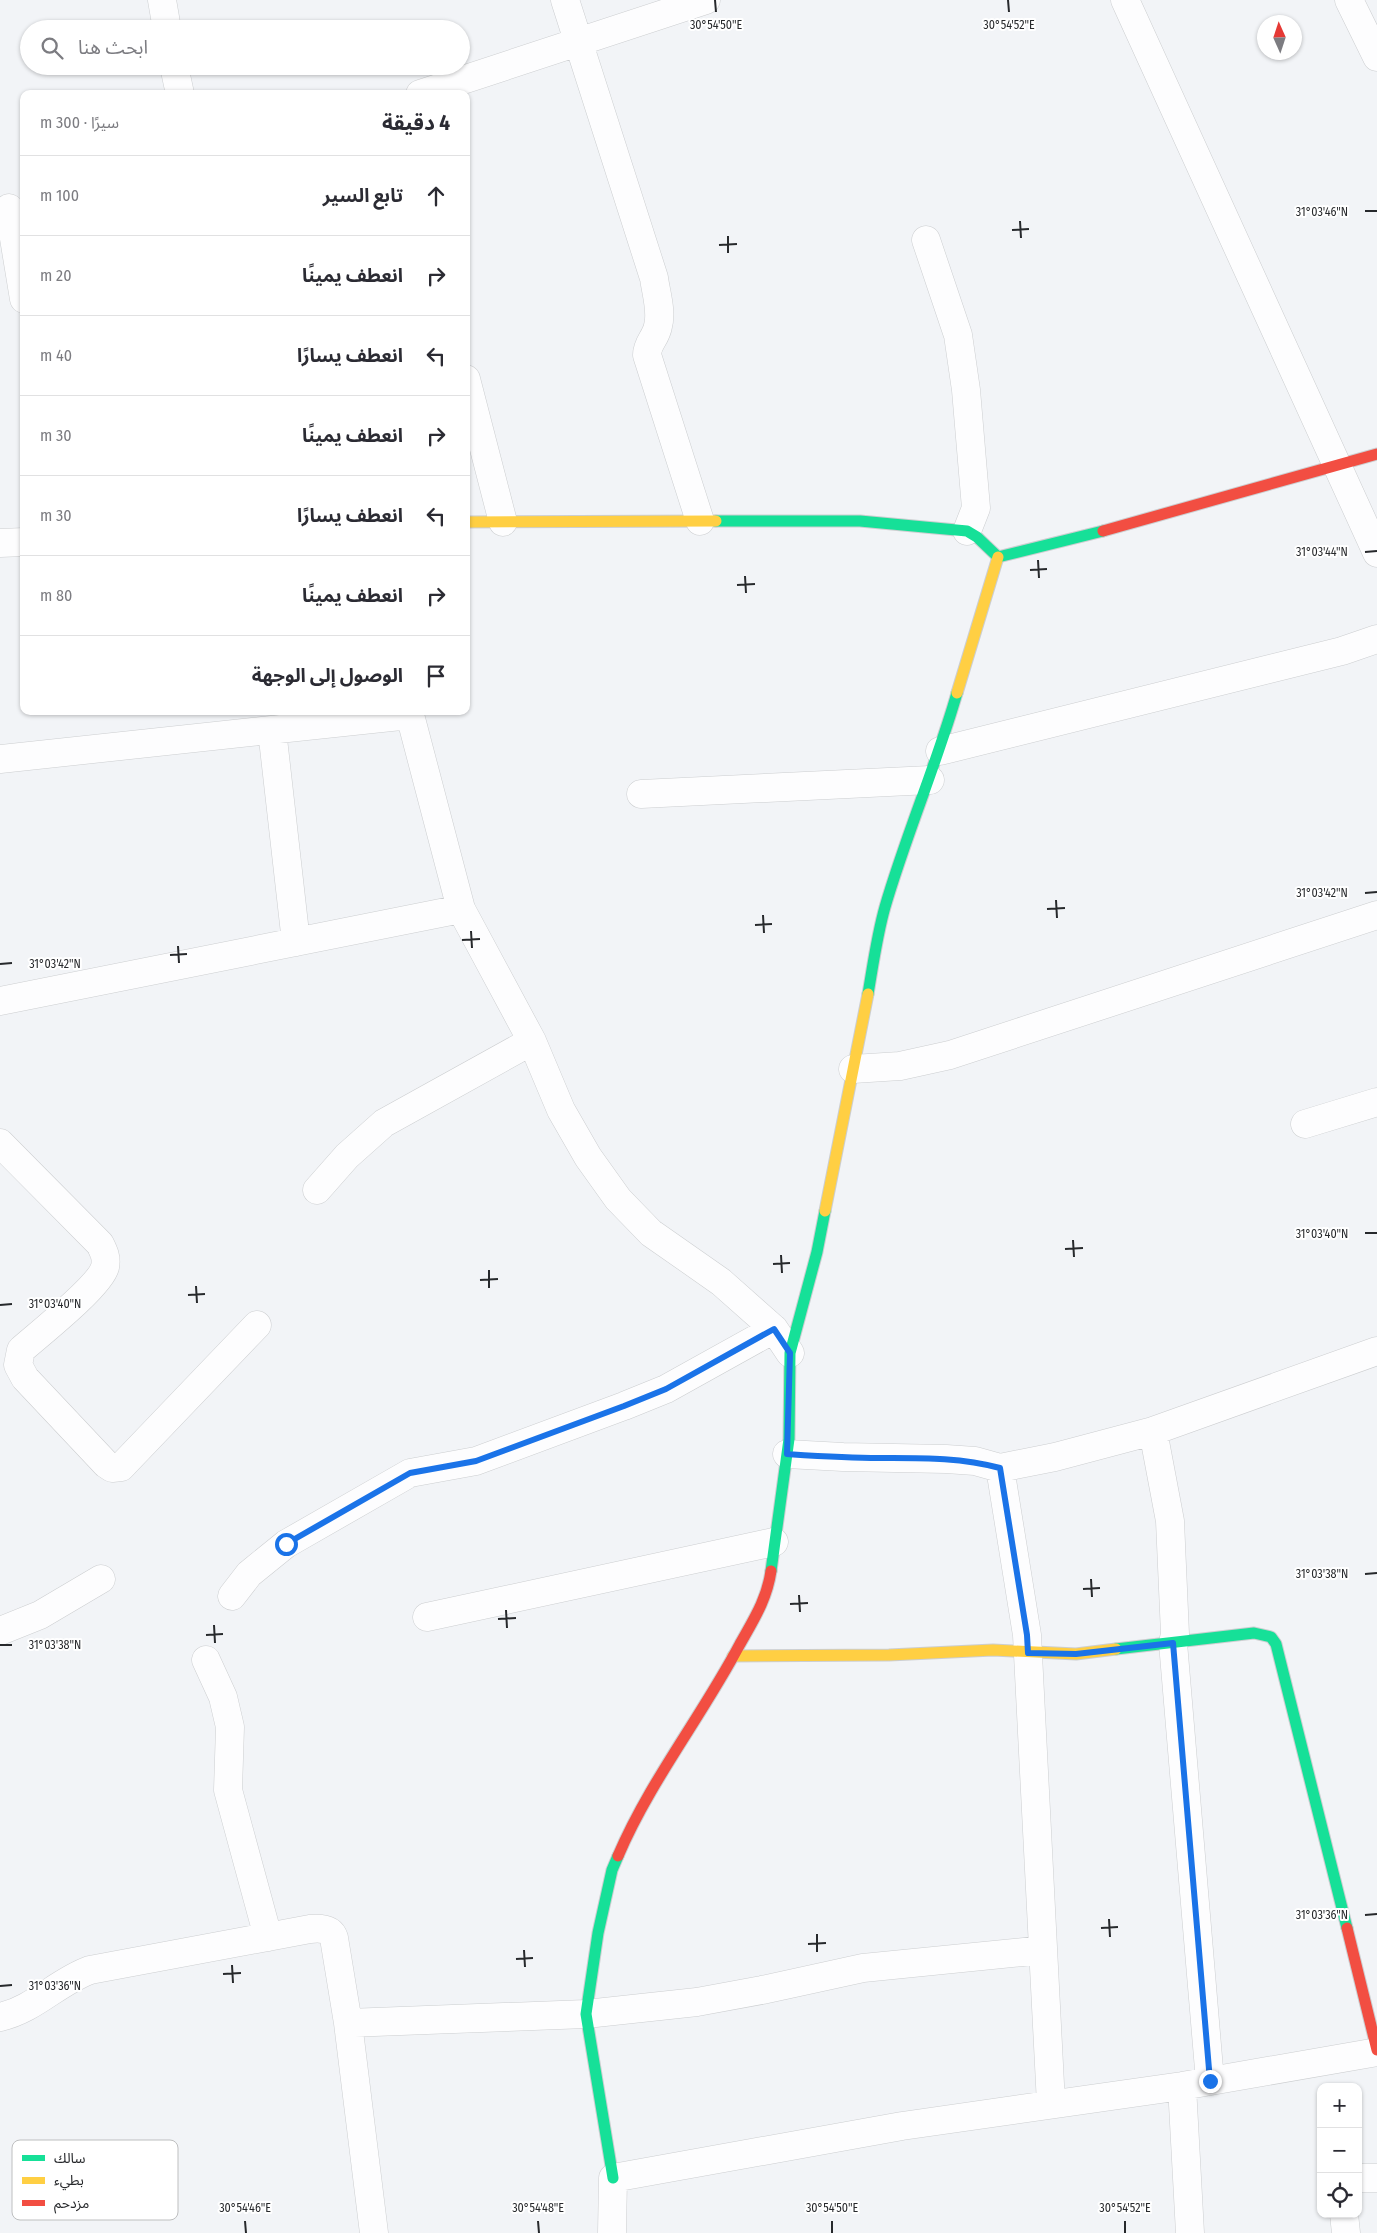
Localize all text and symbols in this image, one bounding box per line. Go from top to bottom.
north arrow [1257,15,1302,60]
text: 30°54'50"E [690,18,742,32]
text: 30°54'52"E [983,18,1035,32]
search box [20,20,470,75]
icon: search [38,34,66,62]
text: ابحث هنا [78,36,148,59]
text: 4 دقيقة [382,110,450,136]
text: سيرًا · 300 m [40,113,119,132]
icon: ahead [422,182,450,210]
text: تابع السير [323,184,403,207]
text: 100 m [40,186,79,205]
text: 31°03'46"N [1296,205,1348,219]
icon: right [422,262,450,290]
text: انعطف يمينًا [302,264,403,287]
text: 20 m [40,266,71,285]
icon: left [422,342,450,370]
text: انعطف يسارًا [297,344,403,367]
text: 40 m [40,346,72,365]
icon: right [422,422,450,450]
text: انعطف يمينًا [302,424,403,447]
text: 30 m [40,426,72,445]
icon: left [422,502,450,530]
text: انعطف يسارًا [297,504,403,527]
text: 30 m [40,506,72,525]
text: 31°03'44"N [1296,545,1348,559]
icon: right [422,582,450,610]
text: انعطف يمينًا [302,584,403,607]
text: 80 m [40,586,72,605]
icon: arrive [422,662,450,690]
text: الوصول إلى الوجهة [252,664,403,687]
text: 31°03'42"N [1296,886,1348,900]
text: 31°03'42"N [29,957,81,971]
text: 31°03'40"N [1296,1227,1348,1241]
text: 31°03'40"N [29,1297,81,1311]
route start [275,1533,298,1556]
text: 31°03'38"N [1296,1567,1348,1581]
text: 31°03'38"N [29,1638,81,1652]
text: 31°03'36"N [1296,1908,1348,1922]
text: 31°03'36"N [29,1979,81,1993]
route end [1199,2070,1222,2093]
map controls [1317,2083,1362,2218]
button: + [1317,2083,1362,2128]
button: − [1317,2128,1362,2173]
legend [12,2140,178,2220]
text: سالك [54,2150,86,2167]
text: بطيء [54,2172,84,2191]
button: locate [1317,2173,1362,2218]
text: مزدحم [54,2195,89,2214]
text: 30°54'46"E [219,2201,271,2215]
text: 30°54'48"E [512,2201,564,2215]
text: 30°54'50"E [806,2201,858,2215]
text: 30°54'52"E [1099,2201,1151,2215]

